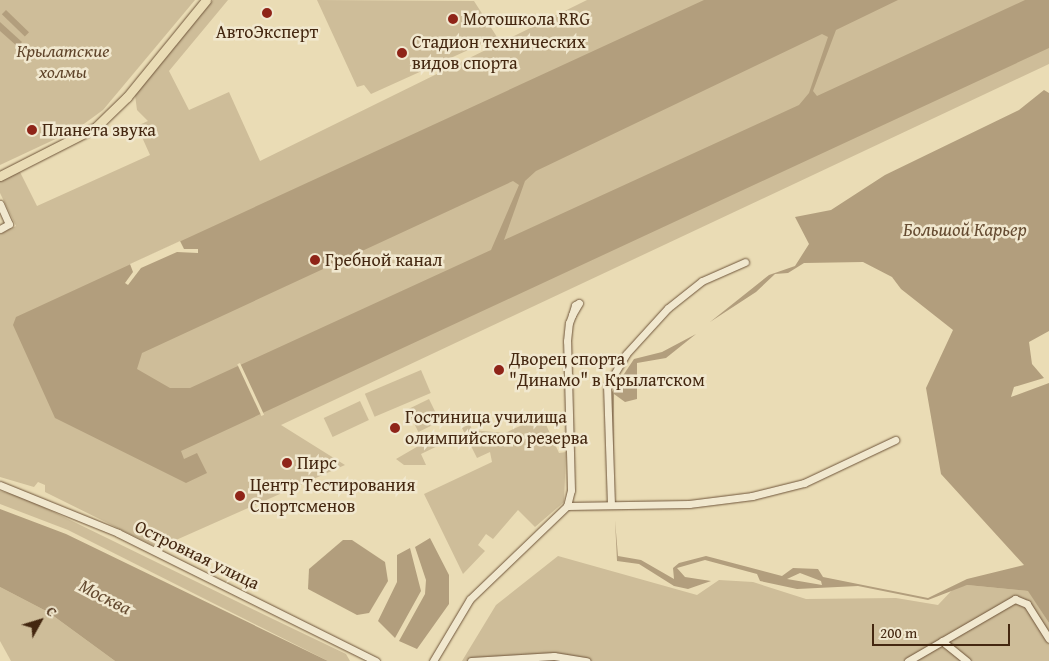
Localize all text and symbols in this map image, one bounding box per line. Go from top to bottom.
marker: АвтоЭксперт [261,7,273,19]
place label: Мотошкола RRG [463,8,590,30]
marker: Мотошкола RRG [447,13,459,25]
place label: АвтоЭксперт [216,21,318,43]
place label: Стадион технических видов спорта [412,32,586,74]
park label: Крылатские холмы [16,41,110,84]
marker: Стадион технических видов спорта [396,47,408,59]
place label: Планета звука [42,119,156,141]
marker: Планета звука [26,124,38,136]
water label: Большой Карьер [903,219,1027,241]
place label: Гребной канал [325,249,442,271]
marker: Гребной канал [309,254,321,266]
place label: Дворец спорта "Динамо" в Крылатском [509,349,705,392]
marker: Дворец спорта "Динамо" в Крылатском [493,364,505,376]
place label: Гостиница училища олимпийского резерва [405,407,588,449]
marker: Гостиница училища олимпийского резерва [389,422,401,434]
place label: Пирс [297,452,337,474]
marker: Пирс [281,457,293,469]
place label: Центр Тестирования Спортсменов [250,475,415,518]
marker: Центр Тестирования Спортсменов [234,490,246,502]
street label: Островная улица [131,515,263,595]
water label: Москва [75,574,135,620]
north arrow [15,596,65,646]
text: С [41,602,62,621]
scale bar [874,614,1012,646]
text: 200 m [880,622,917,643]

